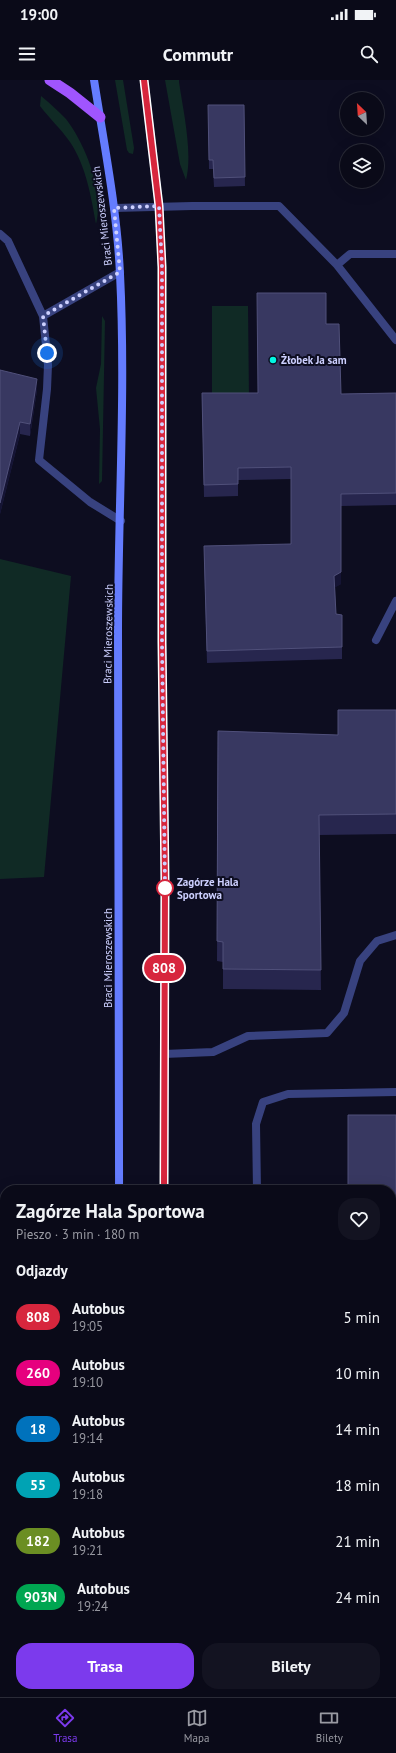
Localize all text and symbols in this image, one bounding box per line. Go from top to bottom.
text: 19:00 [20,5,58,24]
icon: menu [16,43,38,65]
text: Commutr [163,43,233,66]
icon: search [358,43,380,65]
north arrow [340,92,384,136]
map controls [340,92,384,188]
button: layers [340,144,384,188]
street label: Braci Mieroszewskich [89,165,115,267]
your location [37,343,57,363]
place label: Żłobek Ja sam [281,353,347,367]
marker: Żłobek Ja sam [268,355,278,365]
street label: Braci Mieroszewskich [100,584,116,684]
place label: Zagórze Hala Sportowa [177,875,239,902]
marker: Zagórze Hala Sportowa [156,879,174,897]
street label: Braci Mieroszewskich [101,908,115,1008]
line badge: 808 [141,955,187,981]
text: 808 [152,959,176,977]
button: heart [338,1198,380,1240]
text: Zagórze Hala Sportowa [16,1199,205,1223]
text: Pieszo · 3 min · 180 m [16,1226,139,1243]
text: Odjazdy [16,1261,68,1280]
text: Autobus [72,1299,125,1318]
text: 808 [26,1308,50,1326]
text: 5 min [343,1308,380,1327]
text: 19:05 [72,1318,103,1335]
text: Autobus [72,1355,125,1374]
text: 260 [26,1364,50,1382]
text: 10 min [335,1364,380,1383]
text: 19:10 [72,1374,103,1391]
text: Autobus [72,1411,125,1430]
text: 18 [30,1420,46,1438]
text: 14 min [335,1420,380,1439]
text: 19:14 [72,1430,103,1447]
text: Autobus [72,1467,125,1486]
text: 55 [30,1476,46,1494]
text: 18 min [335,1476,380,1495]
text: 19:18 [72,1486,103,1503]
text: Autobus [72,1523,125,1542]
text: 182 [26,1532,50,1550]
text: 21 min [335,1532,380,1551]
text: 19:21 [72,1542,103,1559]
text: Autobus [77,1579,130,1598]
text: 903N [24,1588,57,1606]
text: 24 min [335,1588,380,1607]
text: 19:24 [77,1598,108,1615]
button: Trasa [16,1643,194,1689]
button: Bilety [202,1643,380,1689]
tab: Trasa [53,1707,77,1745]
tab: Mapa [184,1707,209,1745]
tab: Bilety [316,1707,343,1745]

